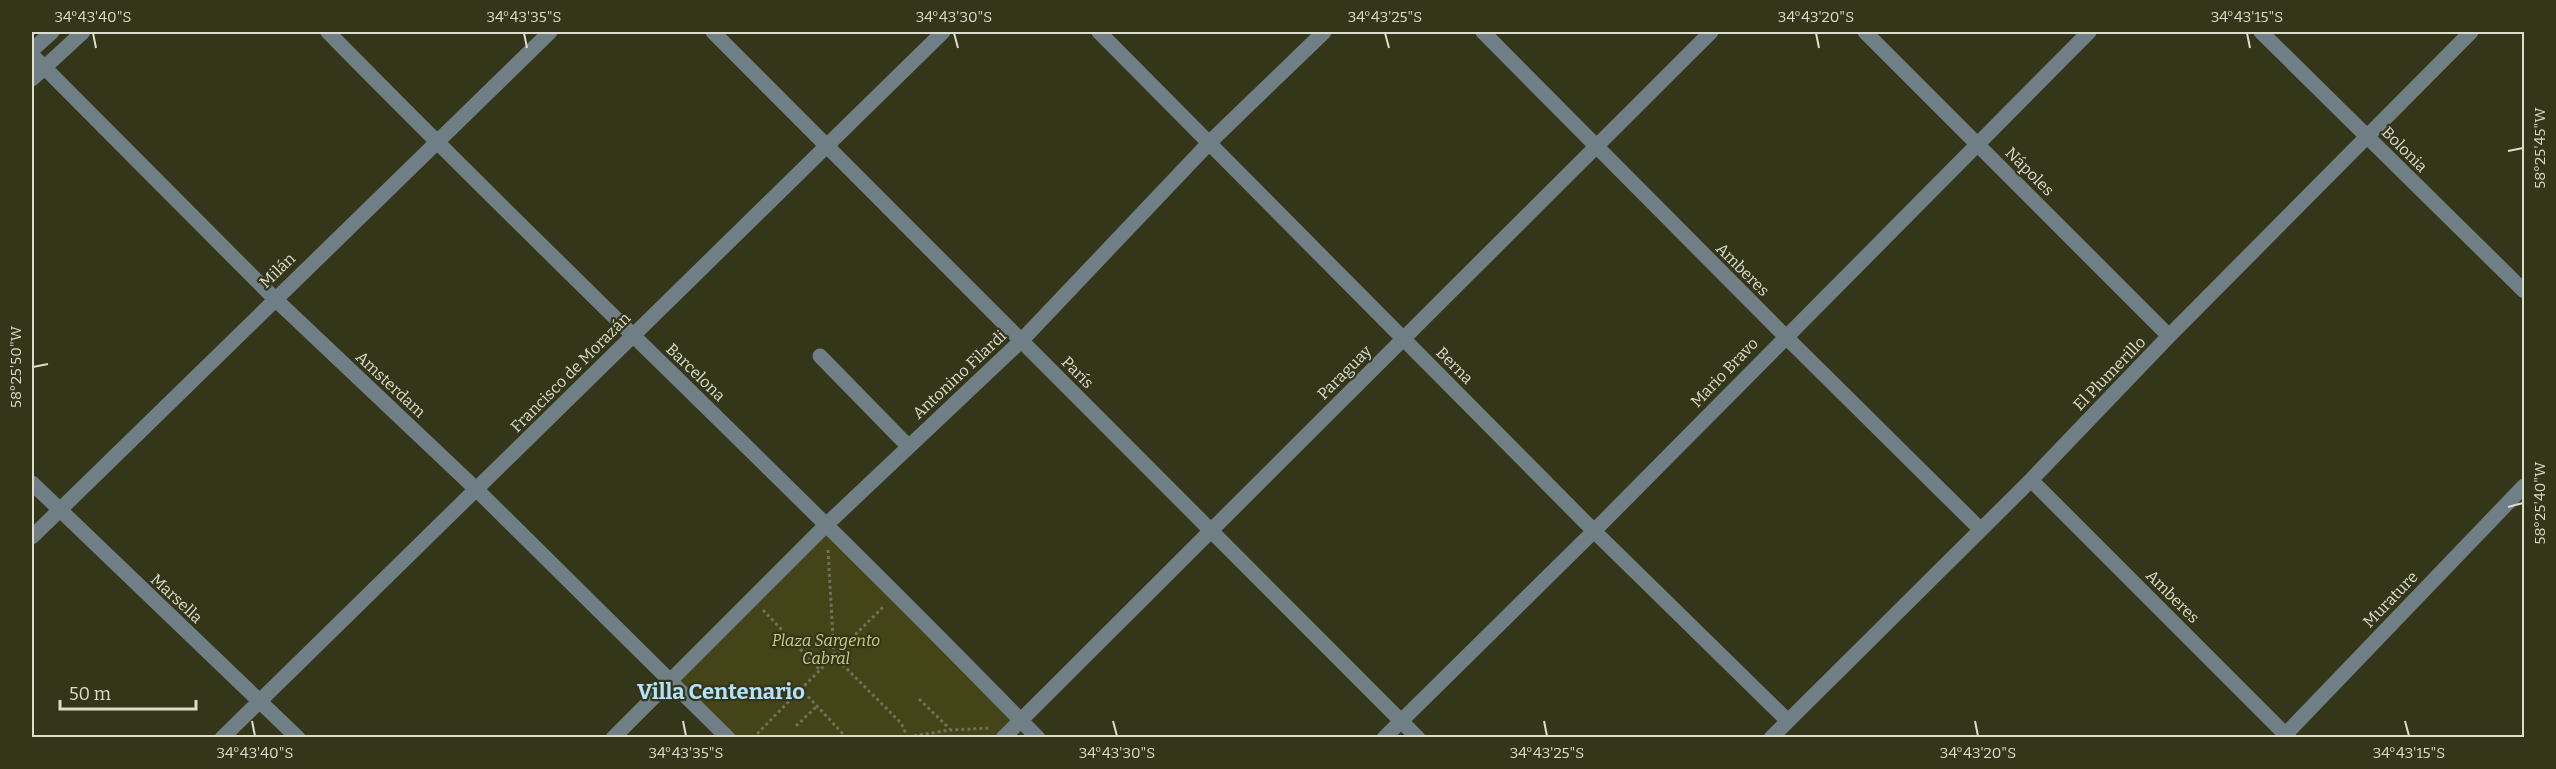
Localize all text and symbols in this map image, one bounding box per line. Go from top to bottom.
text: 34°43'40"S [55,8,131,26]
text: 34°43'35"S [486,8,562,26]
text: 34°43'30"S [916,8,992,26]
text: 34°43'25"S [1348,8,1422,26]
text: 34°43'20"S [1778,8,1854,26]
text: 34°43'15"S [2211,8,2283,26]
text: 58°25'45"W [2531,107,2549,189]
street label: Bolonia [2378,123,2432,176]
street label: Nápoles [2001,143,2058,200]
street label: Amberes [1712,239,1773,300]
street label: Milán [256,249,299,292]
street label: Francisco de Morazán [507,309,634,436]
text: 58°25'50"W [7,325,25,408]
street label: Antonino Filardi [909,326,1010,423]
street label: El Plumerillo [2069,332,2149,414]
street label: Mario Bravo [1687,334,1762,411]
street label: Barcelona [662,340,729,405]
street label: Paraguay [1313,341,1376,403]
street label: Berna [1432,343,1477,388]
street label: Amsterdam [352,347,429,421]
street label: París [1058,352,1098,392]
text: 58°25'40"W [2531,461,2549,544]
street label: Amberes [2142,566,2203,627]
street label: Murature [2359,567,2422,631]
street label: Marsella [147,570,207,627]
park label: Plaza Sargento Cabral [772,631,880,668]
scale bar [60,673,196,711]
district label: Villa Centenario [637,678,805,705]
text: 50 m [69,683,111,705]
text: 34°43'40"S [217,744,293,762]
text: 34°43'35"S [648,744,724,762]
text: 34°43'30"S [1079,744,1155,762]
text: 34°43'25"S [1510,744,1584,762]
text: 34°43'20"S [1940,744,2016,762]
text: 34°43'15"S [2373,744,2445,762]

